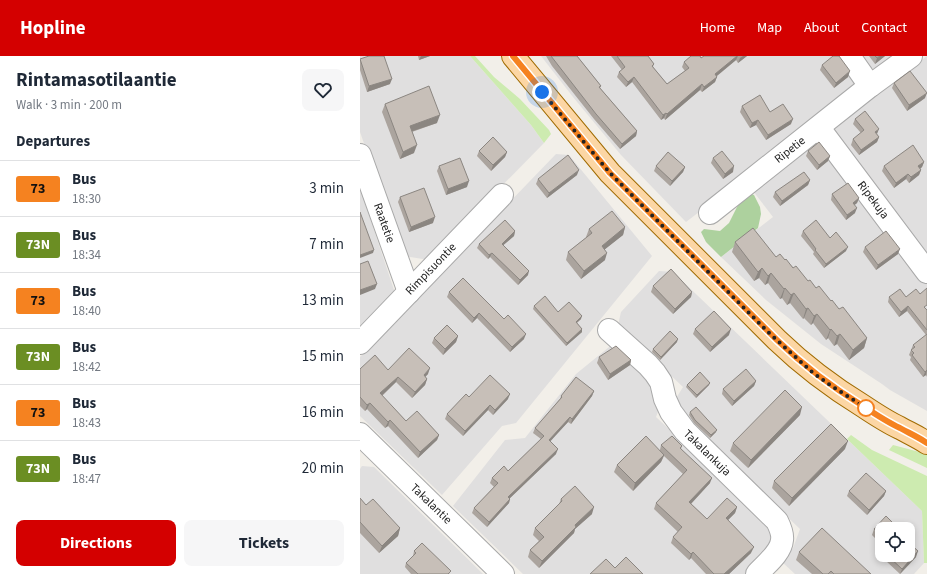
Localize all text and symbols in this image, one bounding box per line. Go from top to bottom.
text: Hopline [20,15,86,42]
text: Home [700,18,735,38]
text: Map [757,18,782,38]
text: About [804,18,839,38]
text: Contact [861,18,907,38]
text: Rintamasotilaantie [16,67,177,94]
button: heart [302,69,344,111]
your location [532,82,552,102]
text: Walk · 3 min · 200 m [16,96,122,114]
text: Departures [16,131,90,152]
street label: Ripetie [771,132,809,168]
text: Bus [72,169,96,190]
street label: Ripekuja [853,177,893,223]
text: 3 min [309,178,344,199]
text: 73 [31,179,45,199]
text: 18:30 [72,190,101,208]
street label: Raatetie [369,201,399,245]
text: Bus [72,225,96,246]
text: 7 min [309,234,344,255]
text: 73N [26,235,50,255]
street label: Rimpisuontie [402,239,460,299]
text: 18:34 [72,246,101,264]
text: Bus [72,281,96,302]
text: 13 min [302,290,344,311]
text: 73 [31,291,45,311]
text: 18:40 [72,302,101,320]
text: Bus [72,337,96,358]
text: 15 min [302,346,344,367]
text: 73N [26,347,50,367]
text: 18:42 [72,358,101,376]
text: Bus [72,393,96,414]
unlabelled marker [857,399,875,417]
text: 16 min [302,402,344,423]
text: 73 [31,403,45,423]
text: 18:43 [72,414,101,432]
street label: Takalankuja [679,426,735,480]
text: Bus [72,449,96,470]
text: 20 min [302,458,344,479]
text: 73N [26,459,50,479]
text: 18:47 [72,470,101,488]
street label: Takalantie [406,480,456,528]
button: Directions [16,520,176,566]
button: Tickets [184,520,344,566]
map controls [875,522,915,562]
button: locate [875,522,915,562]

